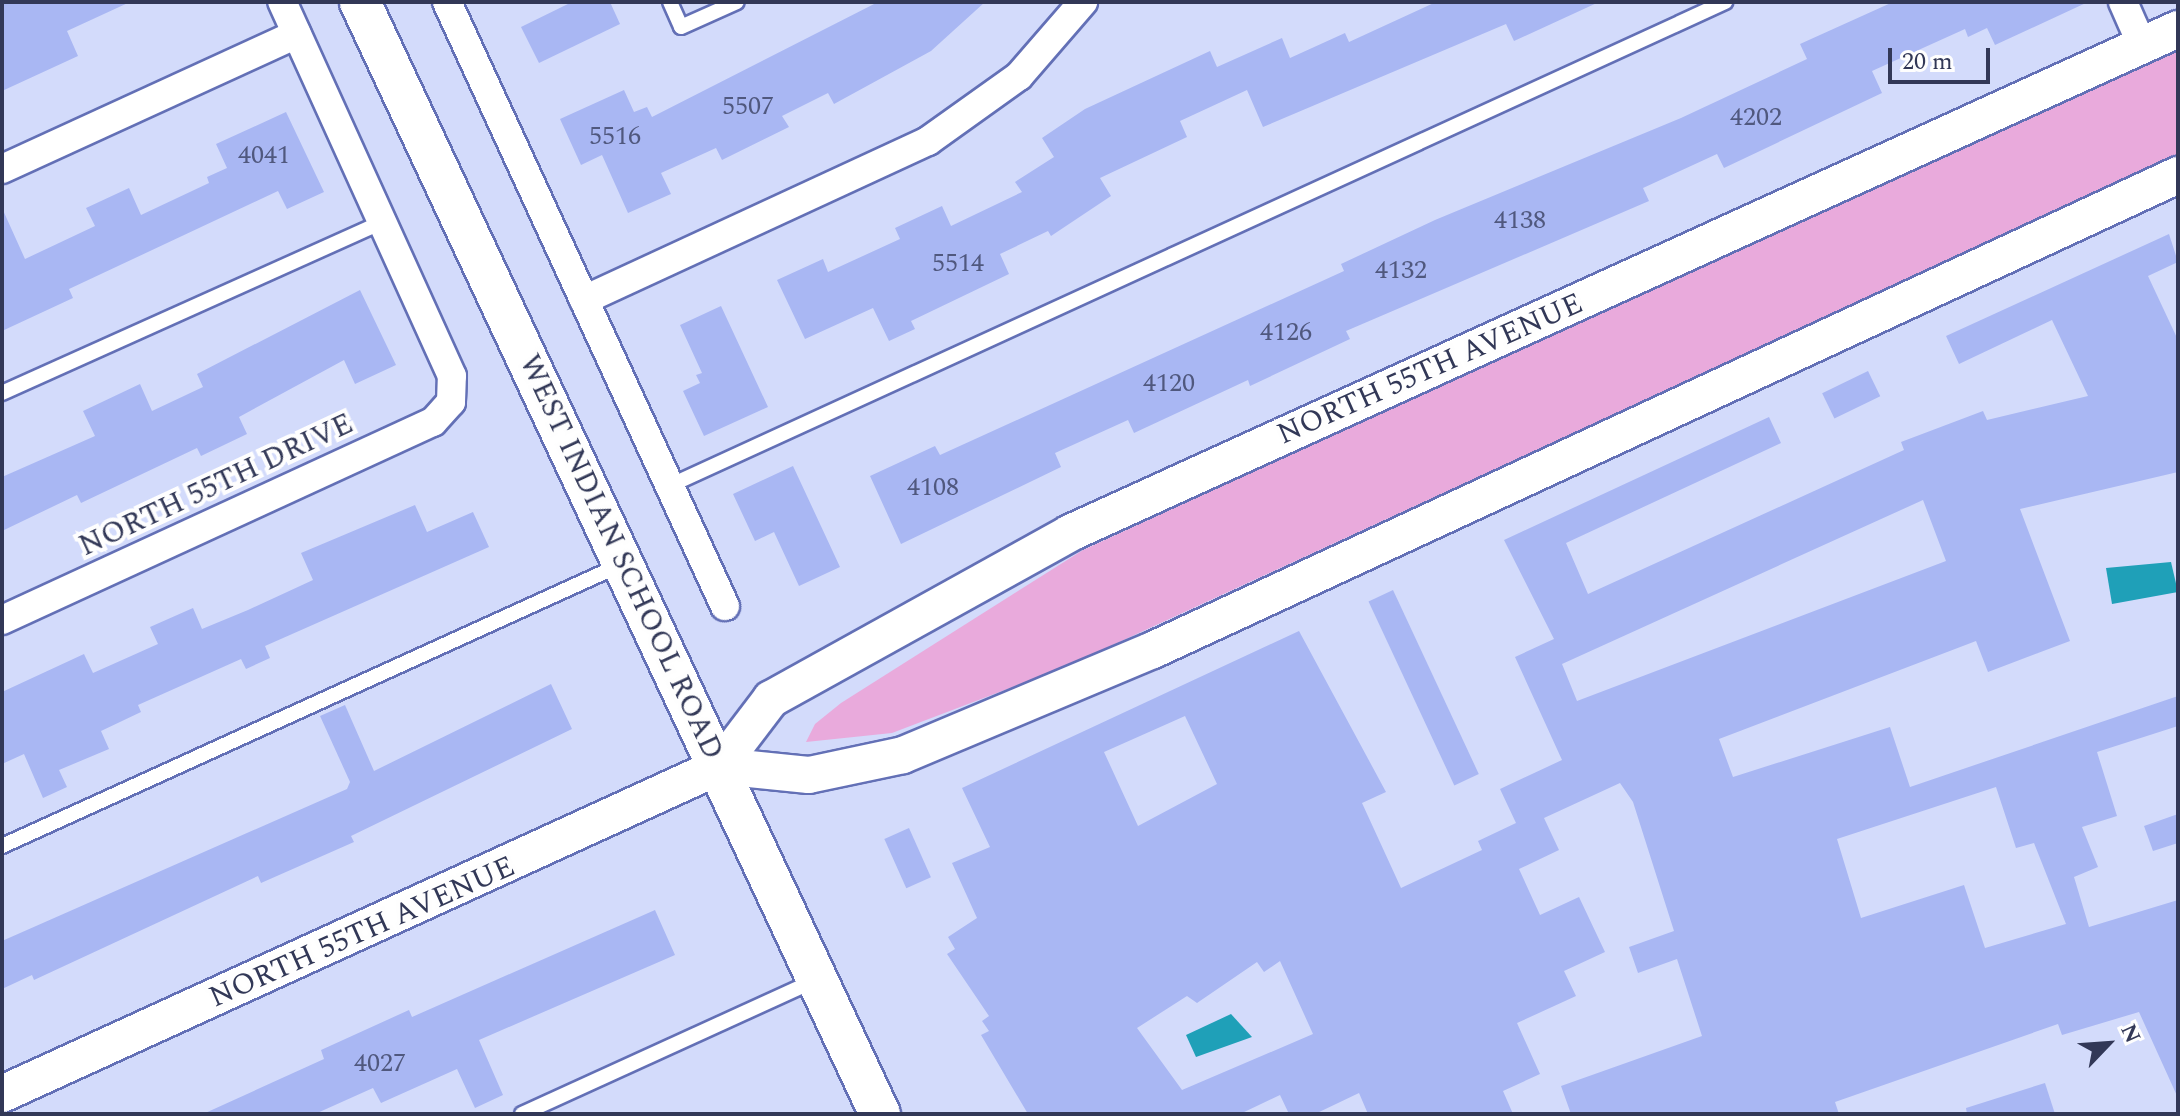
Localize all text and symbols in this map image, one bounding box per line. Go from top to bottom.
scale bar [1892,32,1994,82]
text: 20 m [1902,44,1953,80]
house number: 5507 [722,91,774,123]
house number: 4202 [1730,102,1782,134]
house number: 5516 [589,121,641,153]
house number: 4041 [238,140,290,172]
house number: 4138 [1494,205,1546,237]
house number: 5514 [932,248,984,280]
house number: 4132 [1375,255,1427,287]
street label: NORTH 55TH AVENUE [1272,285,1588,453]
house number: 4126 [1260,317,1312,349]
street label: WEST INDIAN SCHOOL ROAD [511,349,731,765]
house number: 4120 [1143,368,1195,400]
street label: NORTH 55TH DRIVE [73,406,359,564]
house number: 4108 [907,472,959,504]
street label: NORTH 55TH AVENUE [204,848,520,1016]
north arrow [2068,1004,2148,1084]
text: N [2111,1019,2149,1049]
house number: 4027 [354,1048,406,1080]

